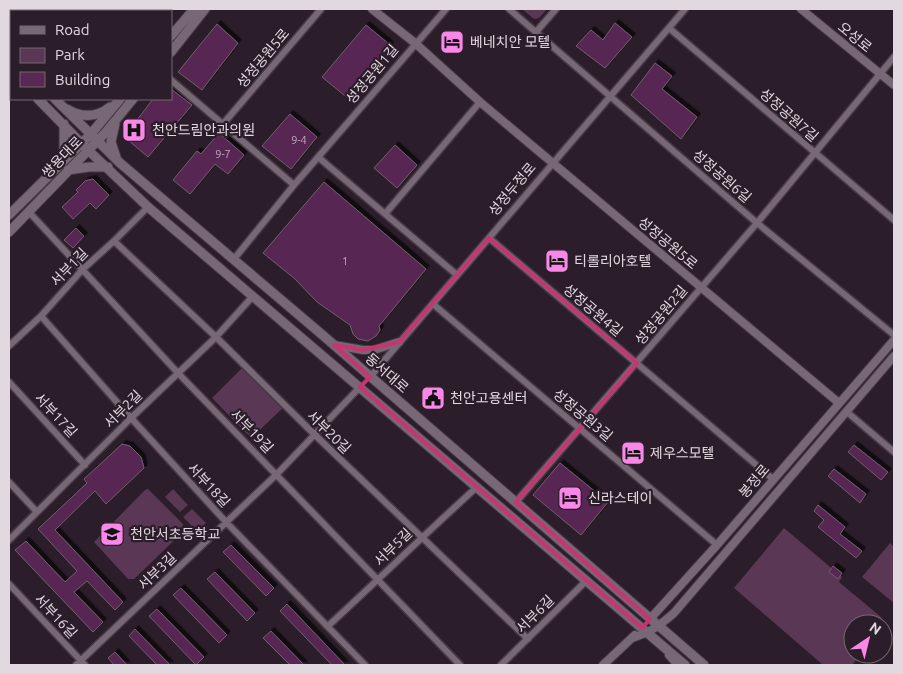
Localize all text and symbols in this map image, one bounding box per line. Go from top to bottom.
legend [10,10,172,100]
street label: 오성로 [835,19,875,55]
text: Road [55,21,90,38]
street label: 성정공원5로 [234,25,292,91]
hotel icon: 베네치안 모텔 [439,29,465,55]
place label: 베네치안 모텔 [470,34,551,50]
street label: 성정공원1길 [343,41,401,107]
text: Park [55,46,85,63]
text: Building [55,71,110,88]
street label: 성정공원7길 [756,85,822,145]
hospital icon: 천안드림안과의원 [121,117,147,143]
place label: 천안드림안과의원 [152,122,255,138]
street label: 쌍용대로 [38,133,86,181]
house number: 9-4 [291,134,307,146]
street label: 성정공원6길 [689,146,755,206]
house number: 9-7 [215,148,231,160]
street label: 성정두정로 [485,159,539,219]
street label: 성정공원5로 [635,214,701,272]
street label: 서부1길 [47,245,91,289]
hotel icon: 티롤리아호텔 [544,248,570,274]
place label: 티롤리아호텔 [574,253,651,269]
house number: 1 [342,255,348,267]
street label: 성정공원4길 [560,281,626,339]
street label: 성정공원2길 [632,282,690,348]
street label: 동서대로 [362,350,412,396]
public building icon: 천안고용센터 [420,385,446,411]
street label: 성정공원3길 [550,386,616,444]
street label: 서부2길 [101,387,145,431]
street label: 서부17길 [32,390,80,440]
place label: 천안고용센터 [450,390,527,406]
street label: 서부19길 [227,406,277,456]
street label: 서부20길 [304,407,354,457]
hotel icon: 제우스모텔 [620,440,646,466]
place label: 제우스모텔 [650,445,714,461]
street label: 서부18길 [185,460,233,510]
street label: 봉정로 [735,461,773,501]
hotel icon: 신라스테이 [557,485,583,511]
place label: 신라스테이 [588,490,652,506]
school or university icon: 천안서초등학교 [99,521,125,547]
street label: 서부5길 [371,525,415,569]
place label: 천안서초등학교 [130,526,220,542]
street label: 서부3길 [135,549,179,593]
street label: 서부16길 [32,591,80,641]
street label: 서부6길 [513,592,557,636]
north arrow [843,614,893,664]
text: N [867,619,884,638]

